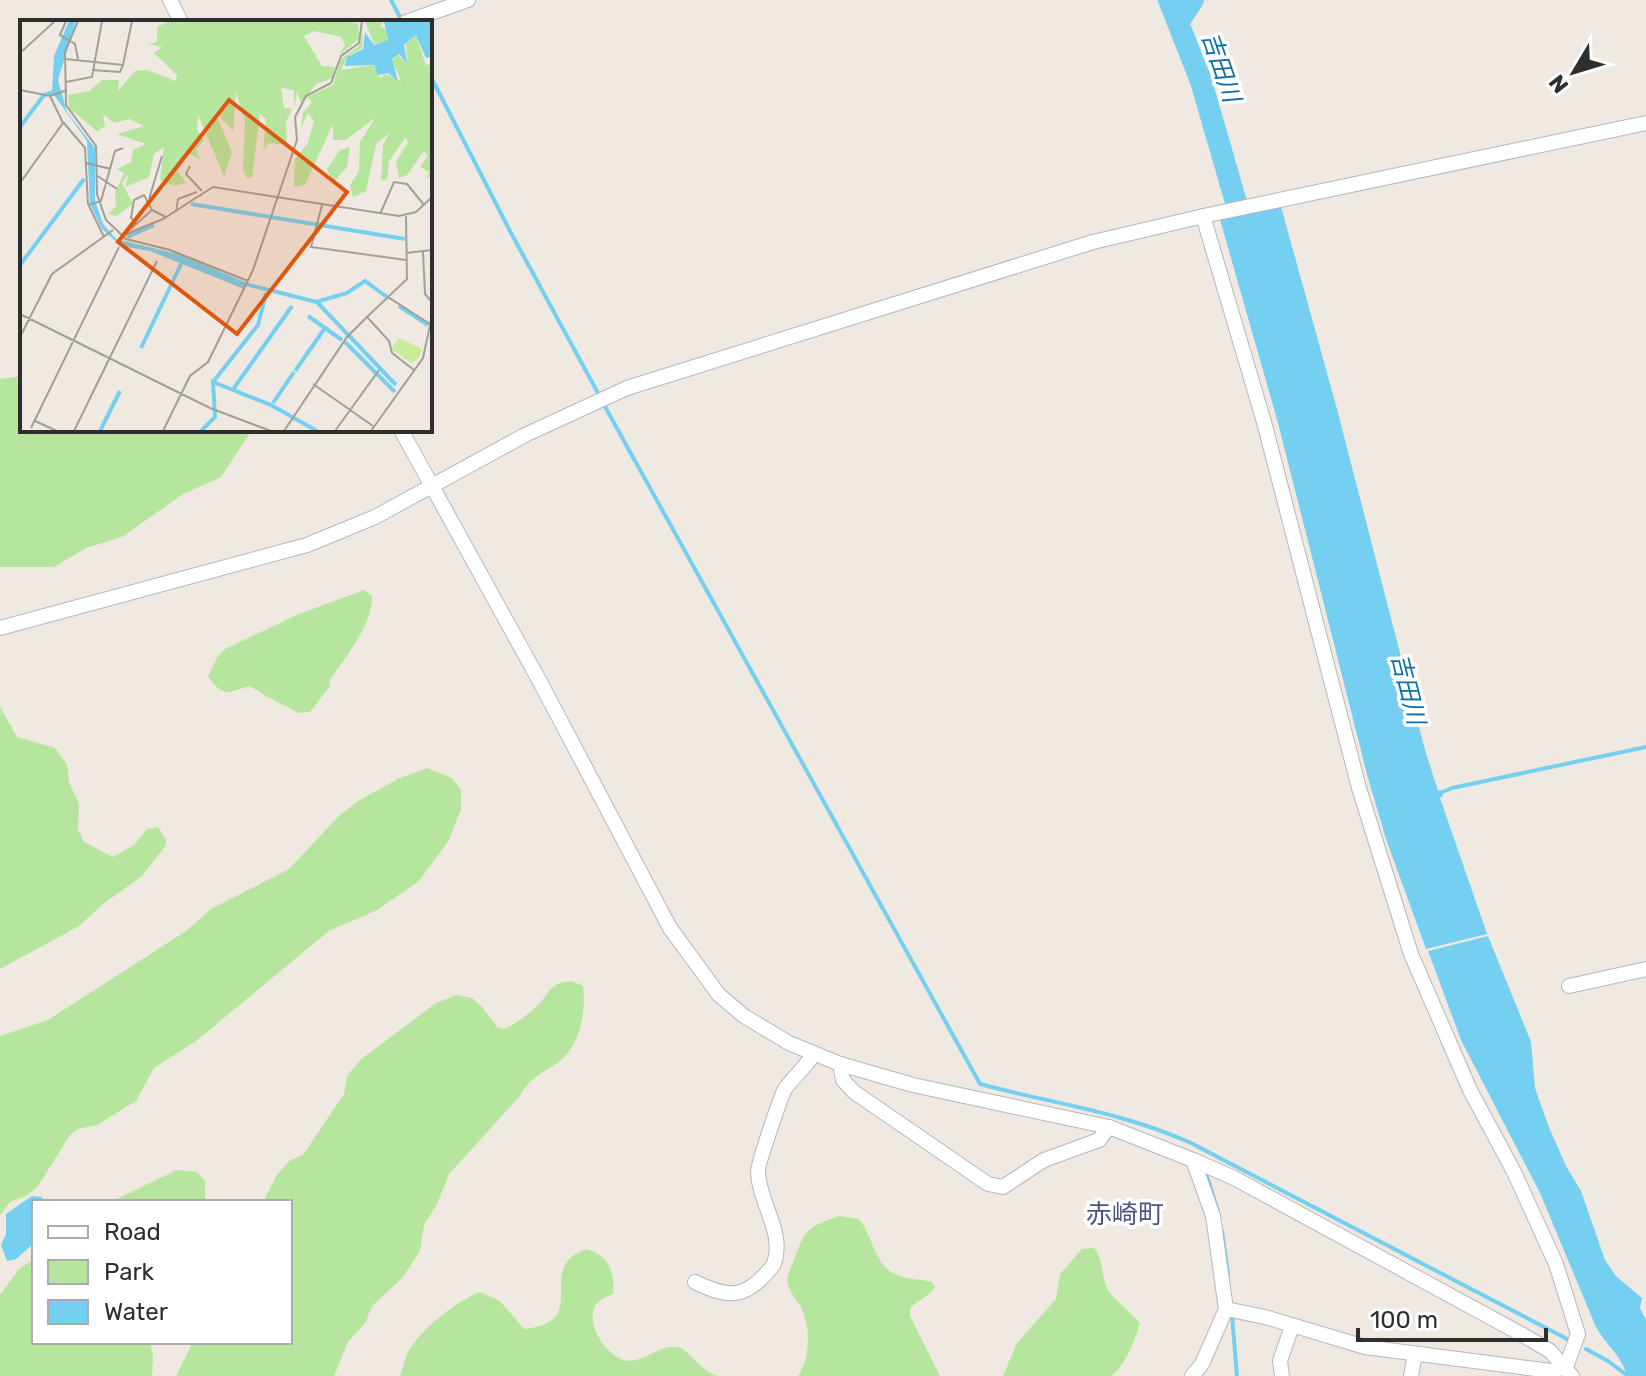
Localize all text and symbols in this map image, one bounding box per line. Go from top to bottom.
inset map [20,20,432,432]
water label: 吉田川 [1196,28,1247,108]
north arrow [1534,32,1614,112]
text: N [1543,69,1574,99]
water label: 吉田川 [1386,651,1431,730]
district label: 赤崎町 [1086,1199,1164,1230]
legend [32,1200,292,1344]
text: Road [104,1218,161,1246]
text: Park [104,1258,155,1286]
scale bar [1358,1292,1546,1342]
text: Water [104,1298,168,1326]
text: 100 m [1370,1306,1438,1334]

